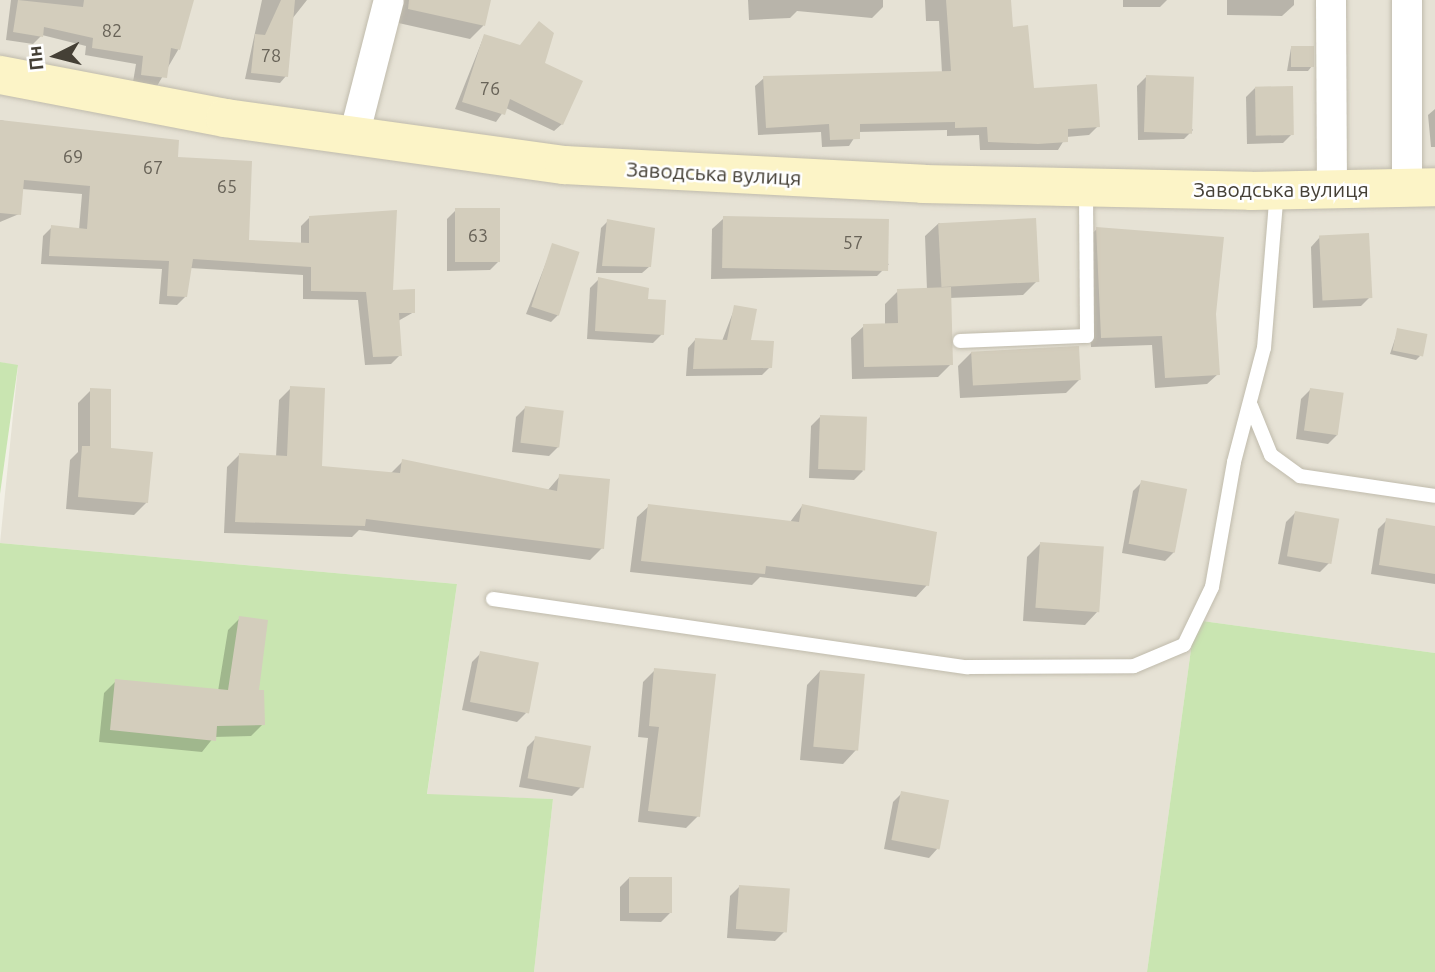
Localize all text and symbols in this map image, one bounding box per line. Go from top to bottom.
house number: 82 [102,19,122,41]
north arrow [21,21,91,91]
house number: 78 [261,44,281,66]
text: Пн [23,45,47,72]
house number: 76 [480,77,500,99]
house number: 69 [63,145,83,167]
house number: 67 [143,156,163,178]
street label: Заводська вулиця [626,156,802,190]
house number: 65 [217,175,237,197]
street label: Заводська вулиця [1193,176,1369,202]
house number: 63 [468,224,488,246]
house number: 57 [843,231,863,253]

